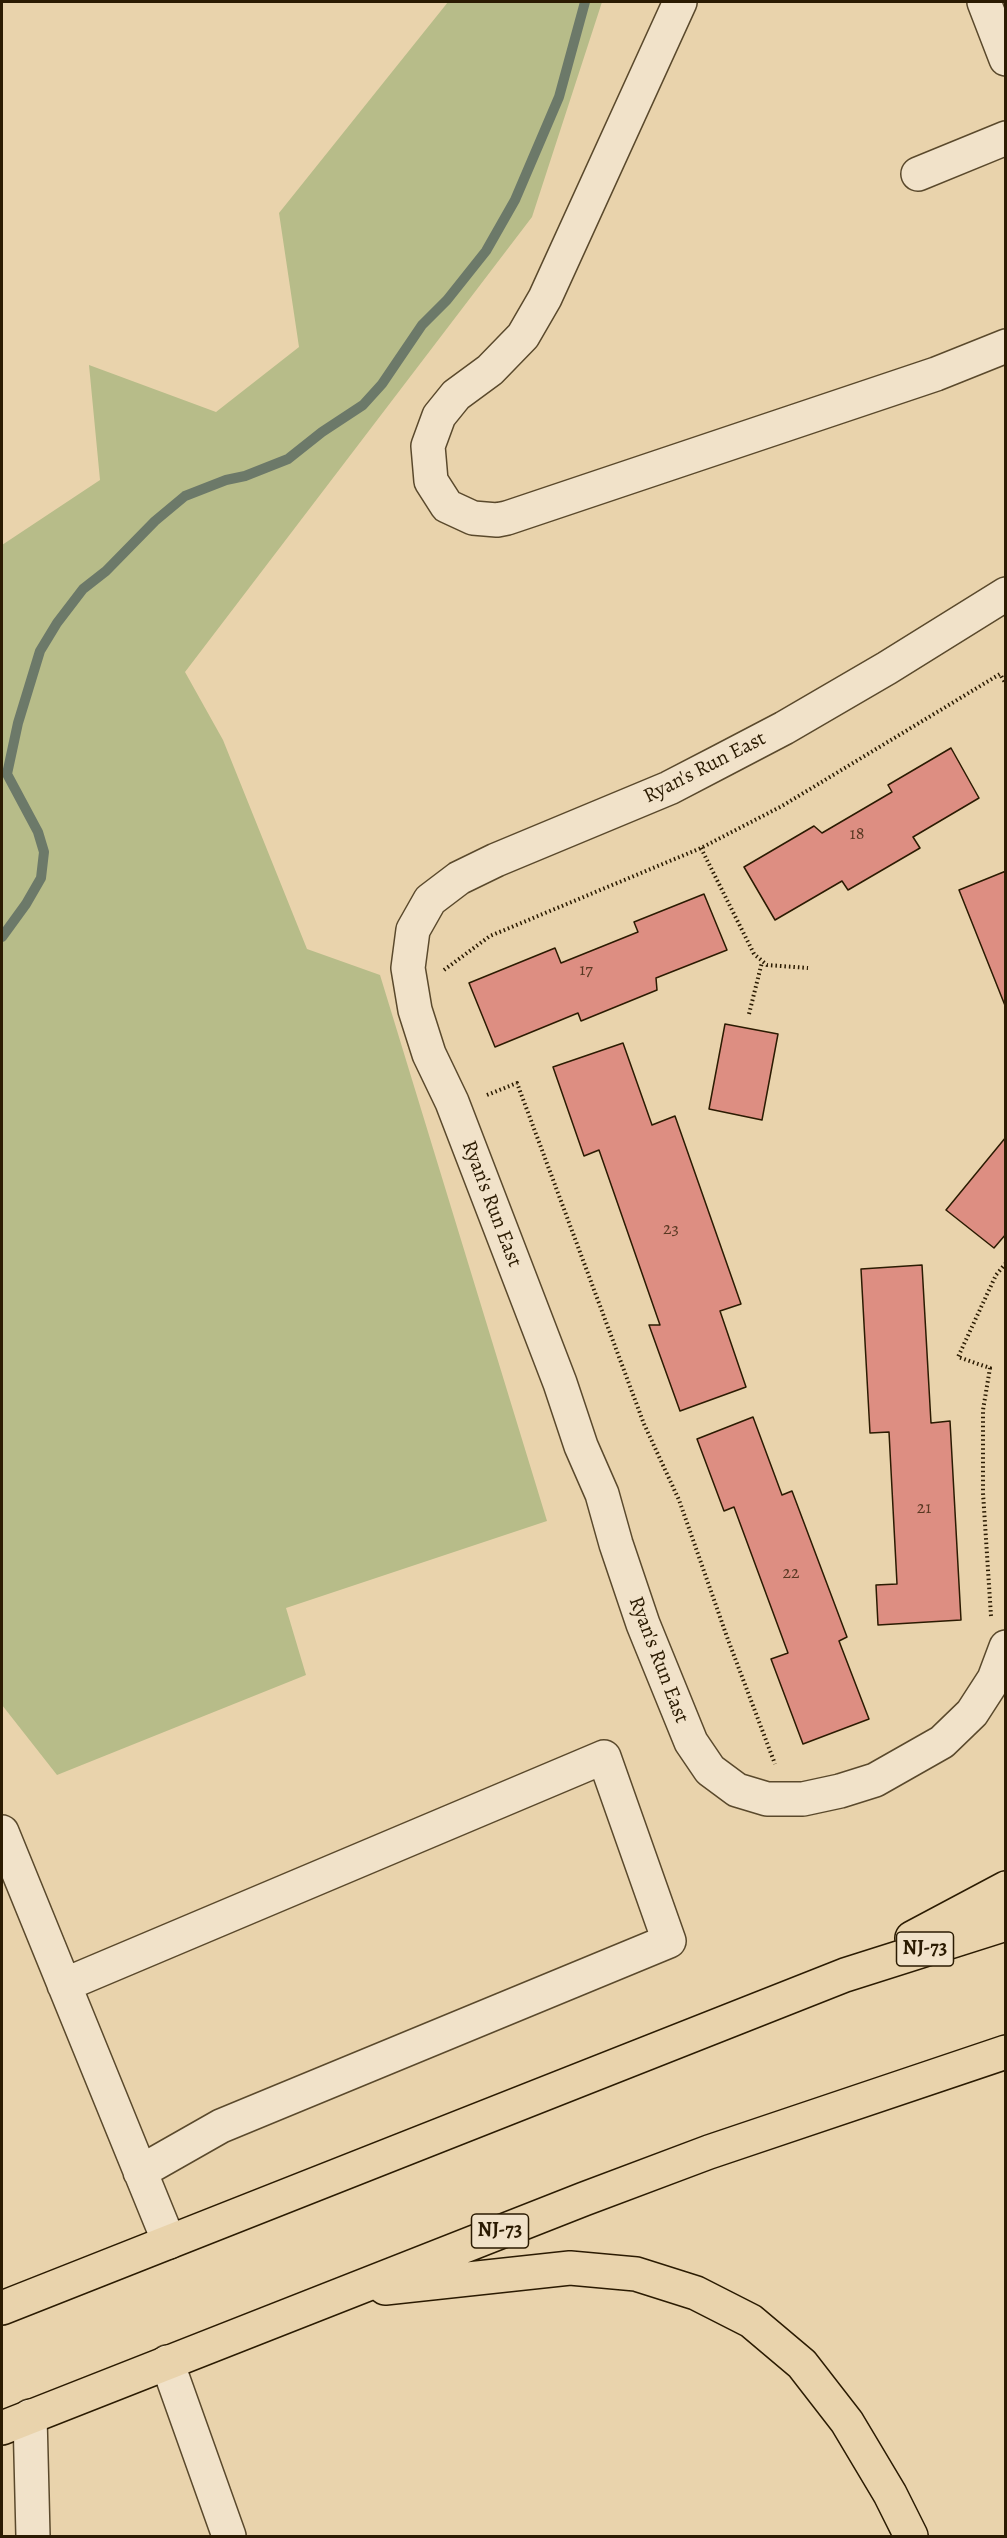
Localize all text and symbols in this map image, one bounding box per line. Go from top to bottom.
street label: Ryan's Run East [640,726,770,810]
house number: 18 [850,824,864,846]
house number: 17 [579,960,593,982]
street label: Ryan's Run East [455,1137,527,1271]
house number: 23 [663,1219,679,1241]
house number: 21 [917,1498,931,1520]
house number: 22 [782,1563,800,1585]
street label: Ryan's Run East [622,1593,694,1727]
road number: NJ-73 [896,1932,954,1966]
road number: NJ-73 [472,2214,528,2248]

